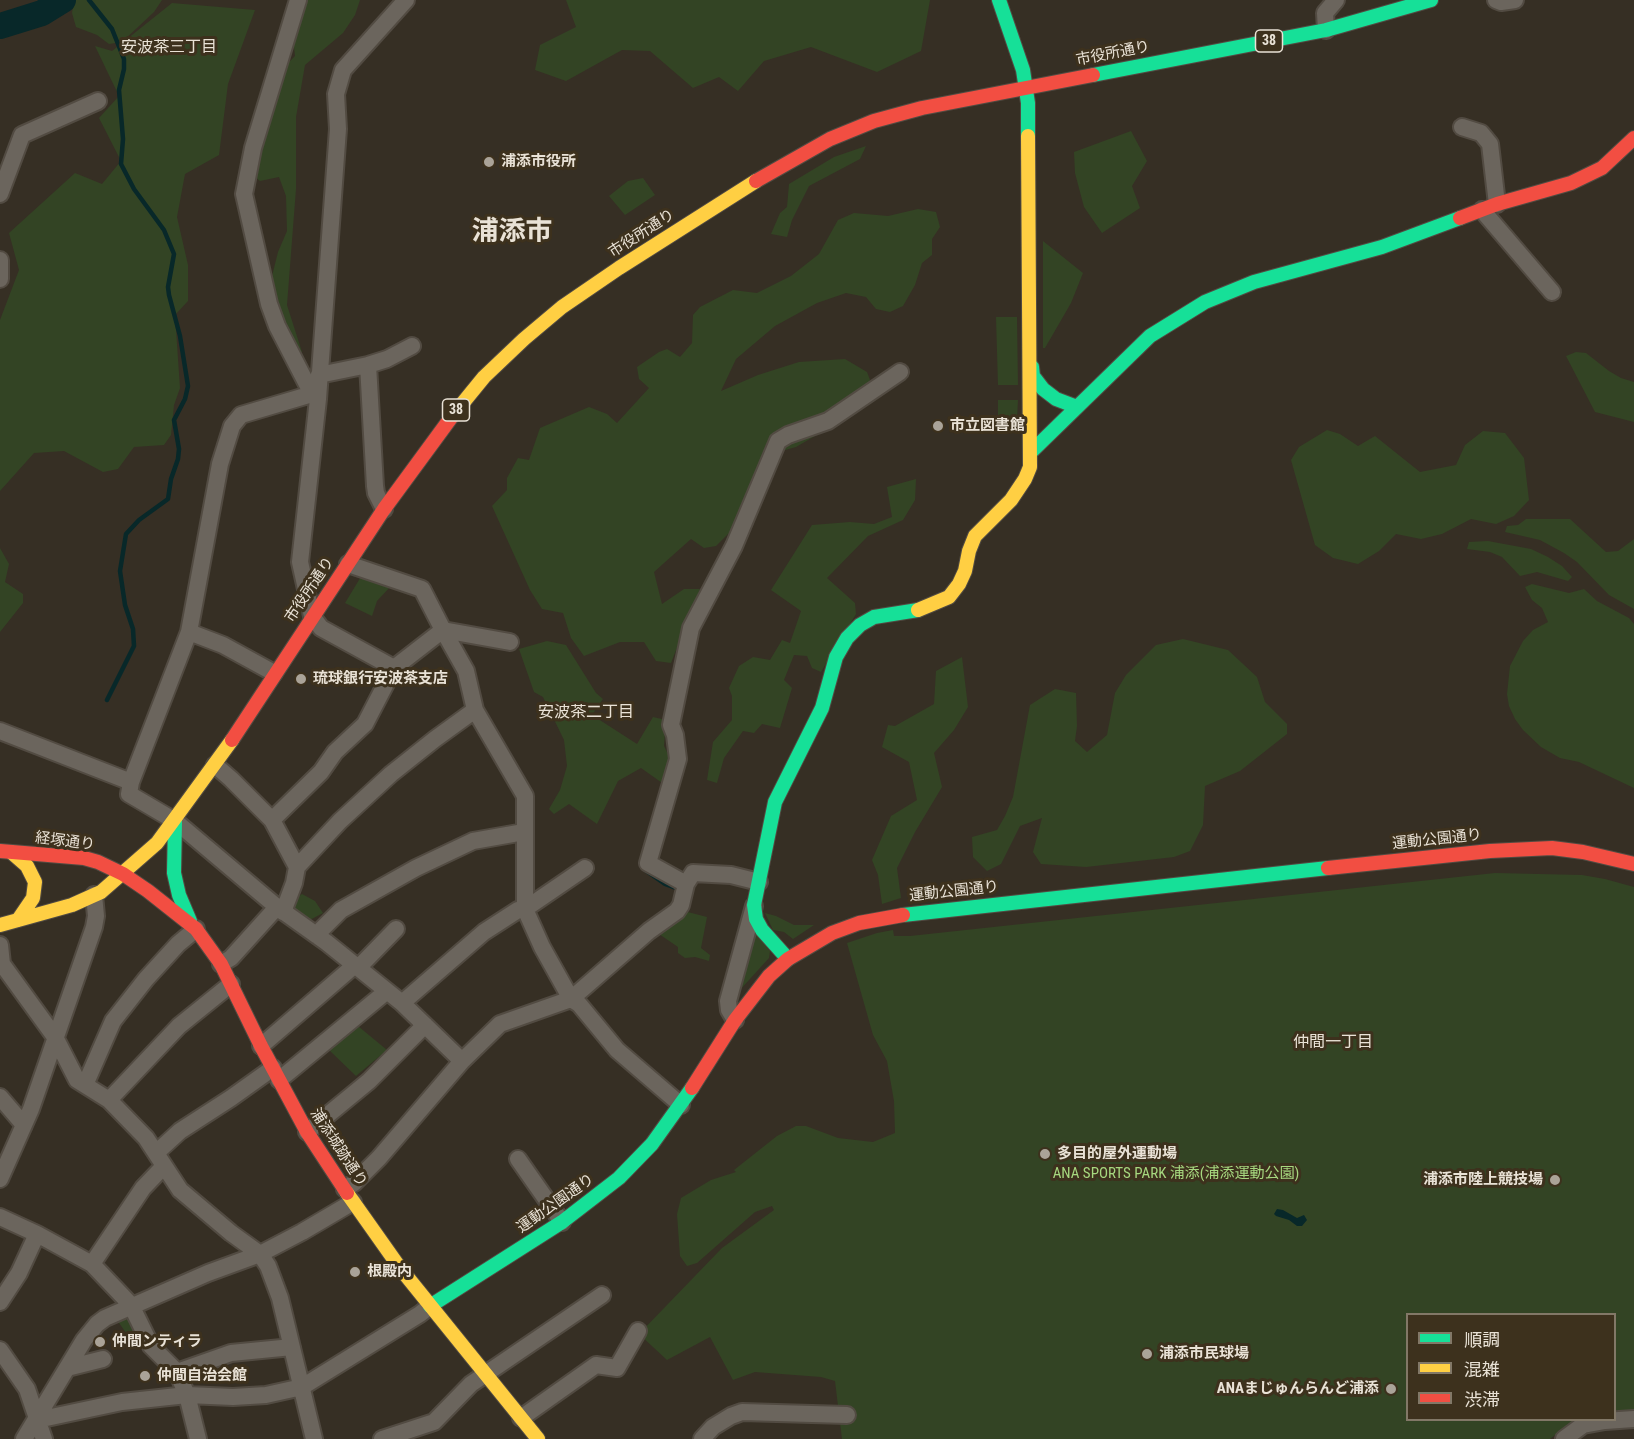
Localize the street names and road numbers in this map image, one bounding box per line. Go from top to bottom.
road number: 38 [1256,30,1282,52]
street label: 市役所通り [1074,38,1152,70]
street label: 市役所通り [606,206,678,262]
road number: 38 [442,399,470,421]
street label: 市役所通り [282,554,338,626]
street label: 運動公園通り [1391,826,1483,854]
street label: 経塚通り [34,829,96,855]
street label: 運動公園通り [908,878,1000,906]
street label: 浦添城跡通り [306,1105,370,1191]
street label: 運動公園通り [514,1171,598,1237]

